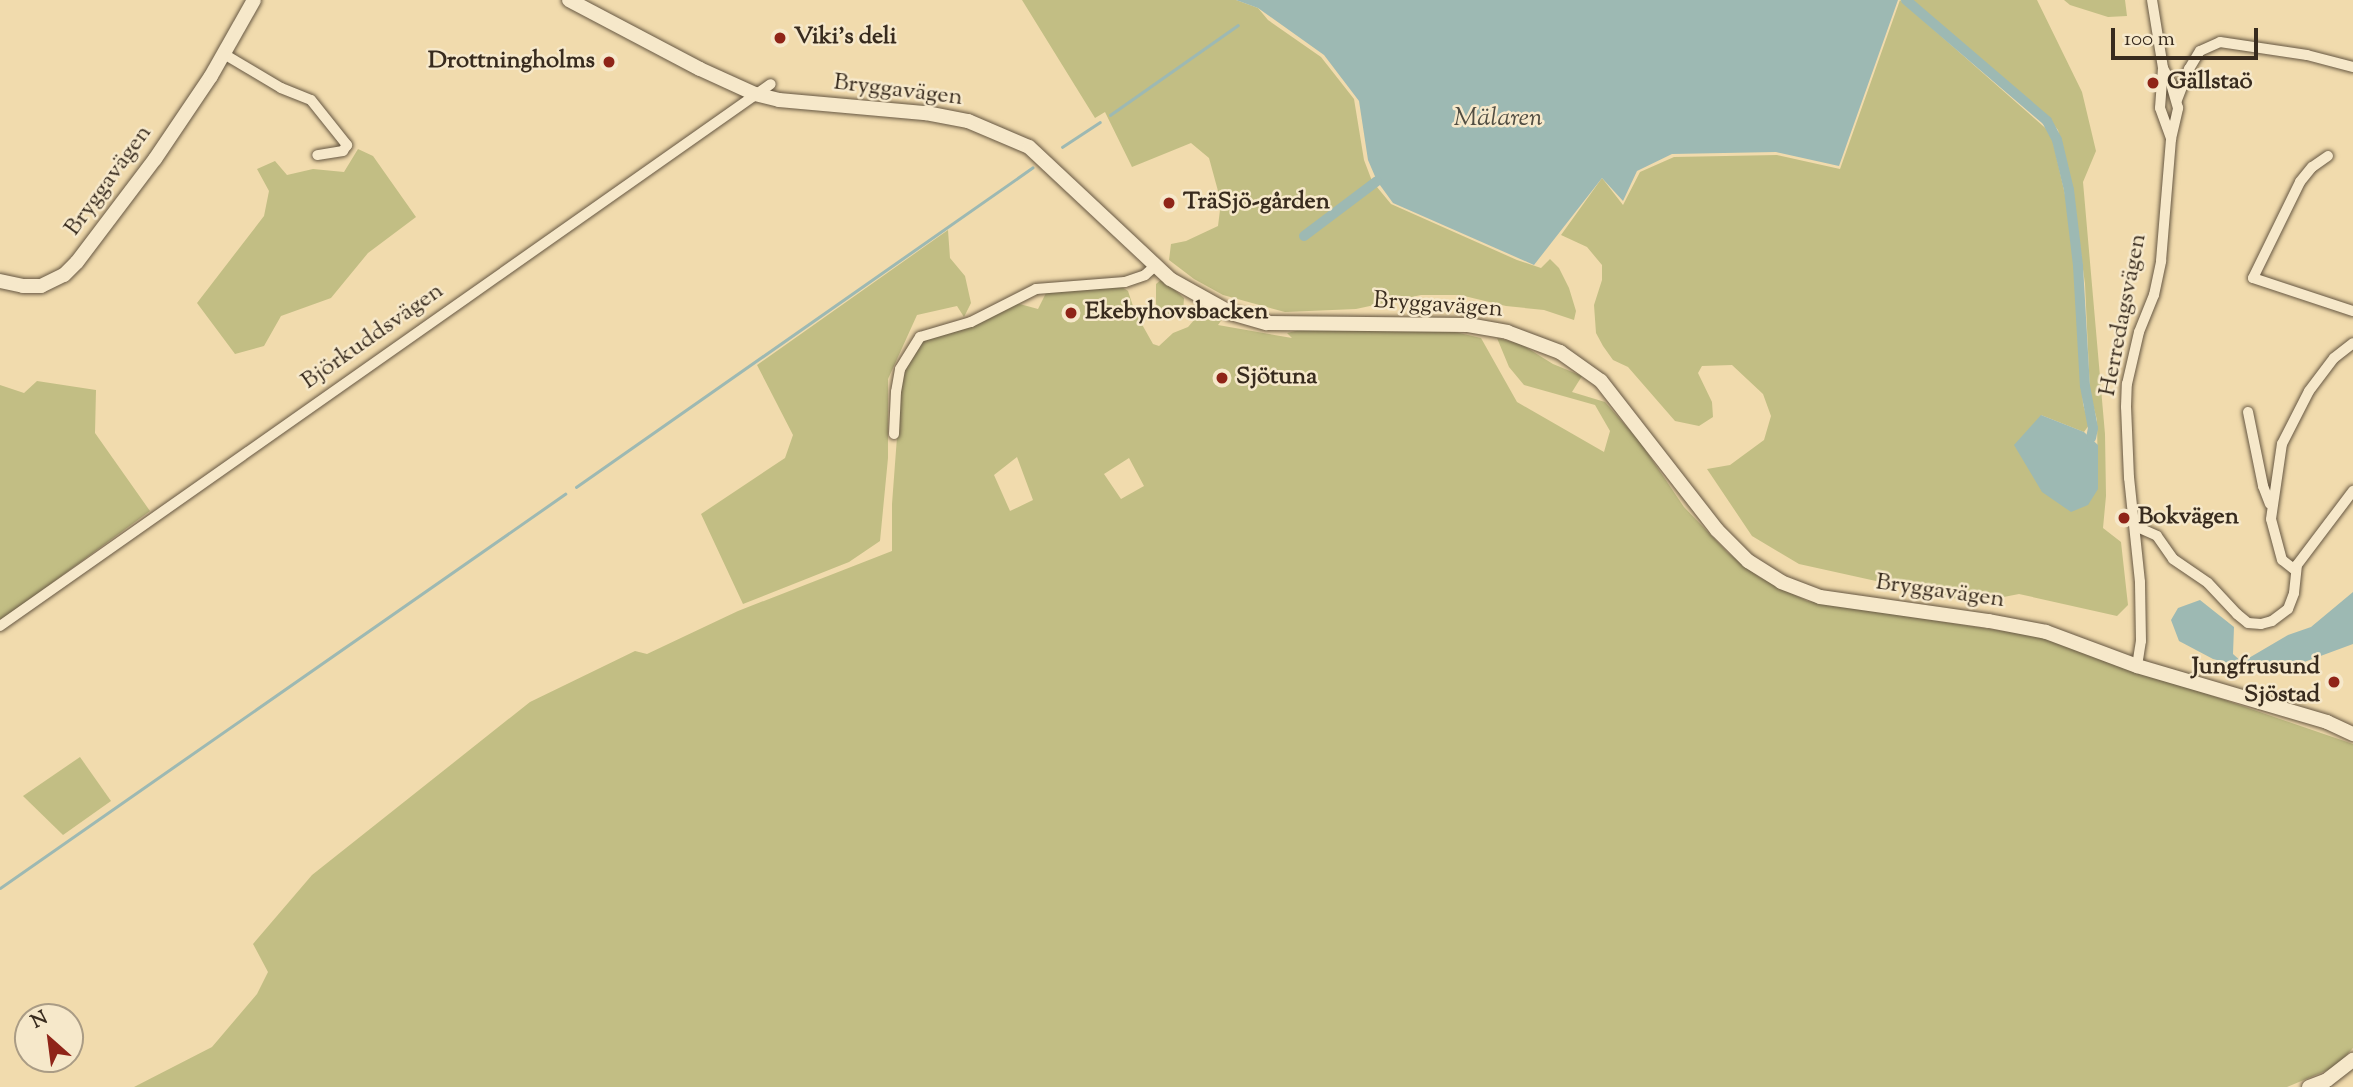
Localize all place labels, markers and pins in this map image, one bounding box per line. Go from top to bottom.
place label: Viki's deli [794,24,897,52]
marker: Viki's deli [772,30,788,46]
place label: Drottningholms [428,48,595,76]
marker: Drottningholms [601,54,617,70]
place label: Gällstaö [2167,69,2253,97]
marker: Gällstaö [2145,75,2161,91]
place label: TräSjö-gården [1183,189,1330,217]
marker: TräSjö-gården [1161,195,1177,211]
place label: Ekebyhovsbacken [1085,299,1268,327]
marker: Ekebyhovsbacken [1063,305,1079,321]
place label: Sjötuna [1236,364,1317,392]
marker: Sjötuna [1214,370,1230,386]
place label: Bokvägen [2138,504,2239,532]
marker: Bokvägen [2116,510,2132,526]
place label: Jungfrusund Sjöstad [2192,654,2320,710]
marker: Jungfrusund Sjöstad [2326,674,2342,690]

